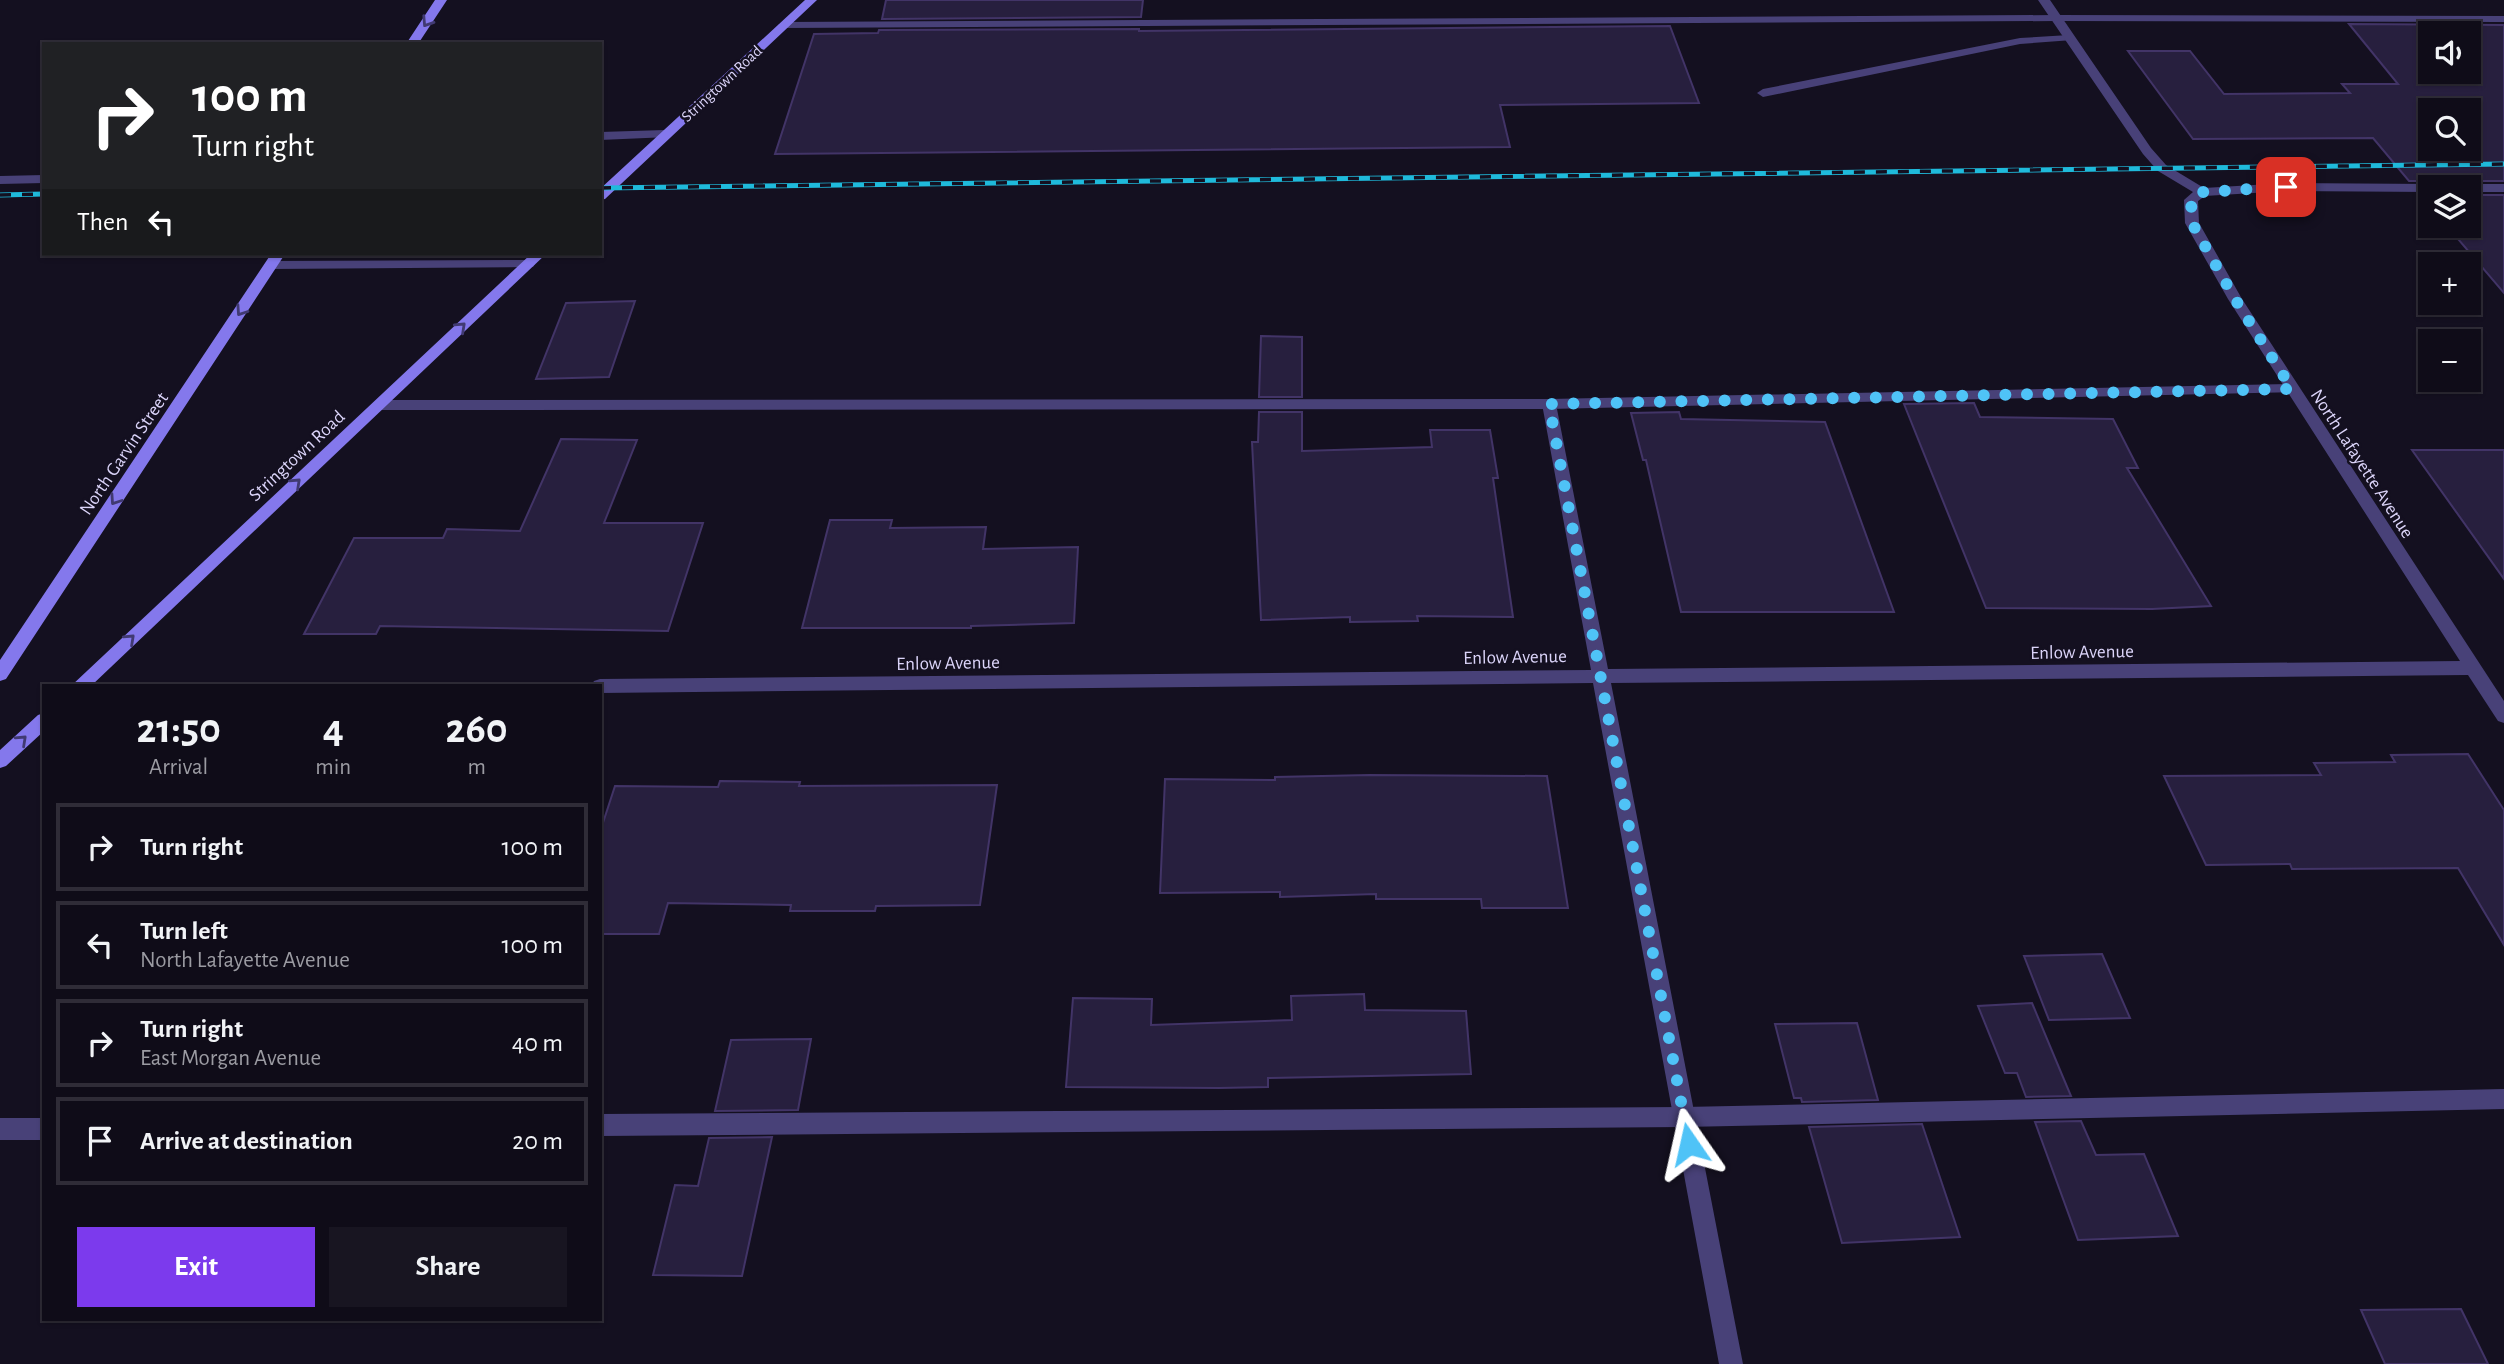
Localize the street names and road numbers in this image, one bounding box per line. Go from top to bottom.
street label: Stringtown Road [678,42,765,125]
street label: North Lafayette Avenue [2307,386,2417,542]
street label: North Garvin Street [76,389,172,519]
street label: Stringtown Road [245,407,349,505]
street label: Enlow Avenue [2030,642,2134,663]
street label: Enlow Avenue [1463,647,1567,668]
street label: Enlow Avenue [896,653,1000,674]

